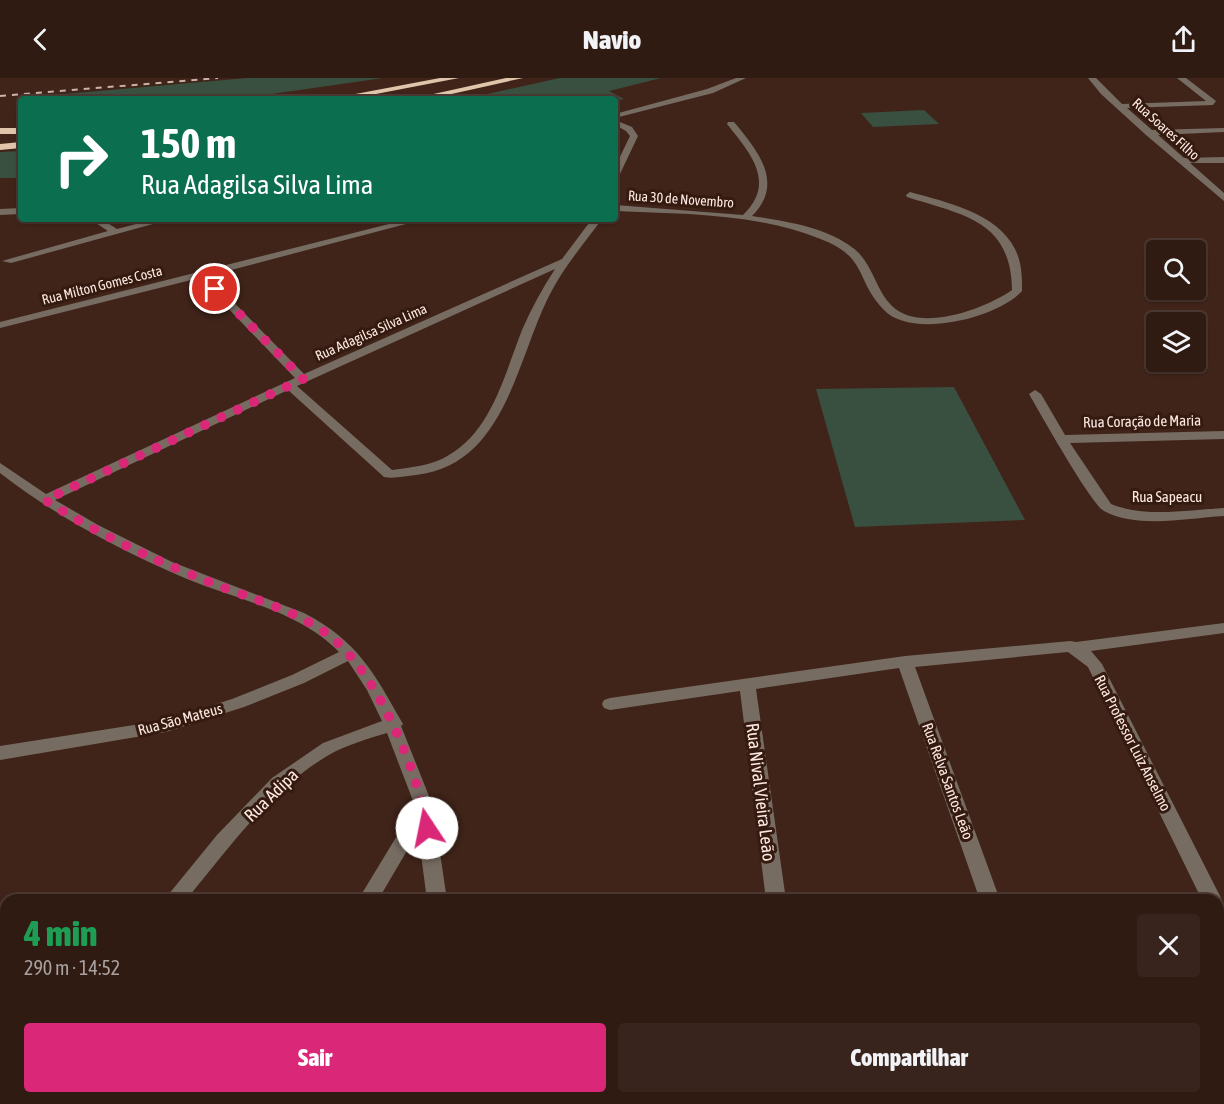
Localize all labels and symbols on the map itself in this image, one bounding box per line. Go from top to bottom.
street label: Rua Soares Filho [1129,95,1203,163]
street label: Rua 30 de Novembro [627,187,735,211]
street label: Rua Milton Gomes Costa [40,262,164,308]
pin [189,263,240,314]
street label: Rua Adagilsa Silva Lima [313,300,429,364]
street label: Rua Coração de Maria [1083,411,1201,431]
street label: Rua Sapeacu [1132,488,1202,505]
street label: Rua Professor Luiz Anselmo [1091,672,1175,814]
street label: Rua São Mateus [136,700,224,738]
street label: Rua Relva Santos Leão [919,720,977,842]
street label: Rua Nival Vieira Leão [742,722,780,862]
street label: Rua Adipa [240,764,302,826]
position arrow [395,796,459,860]

